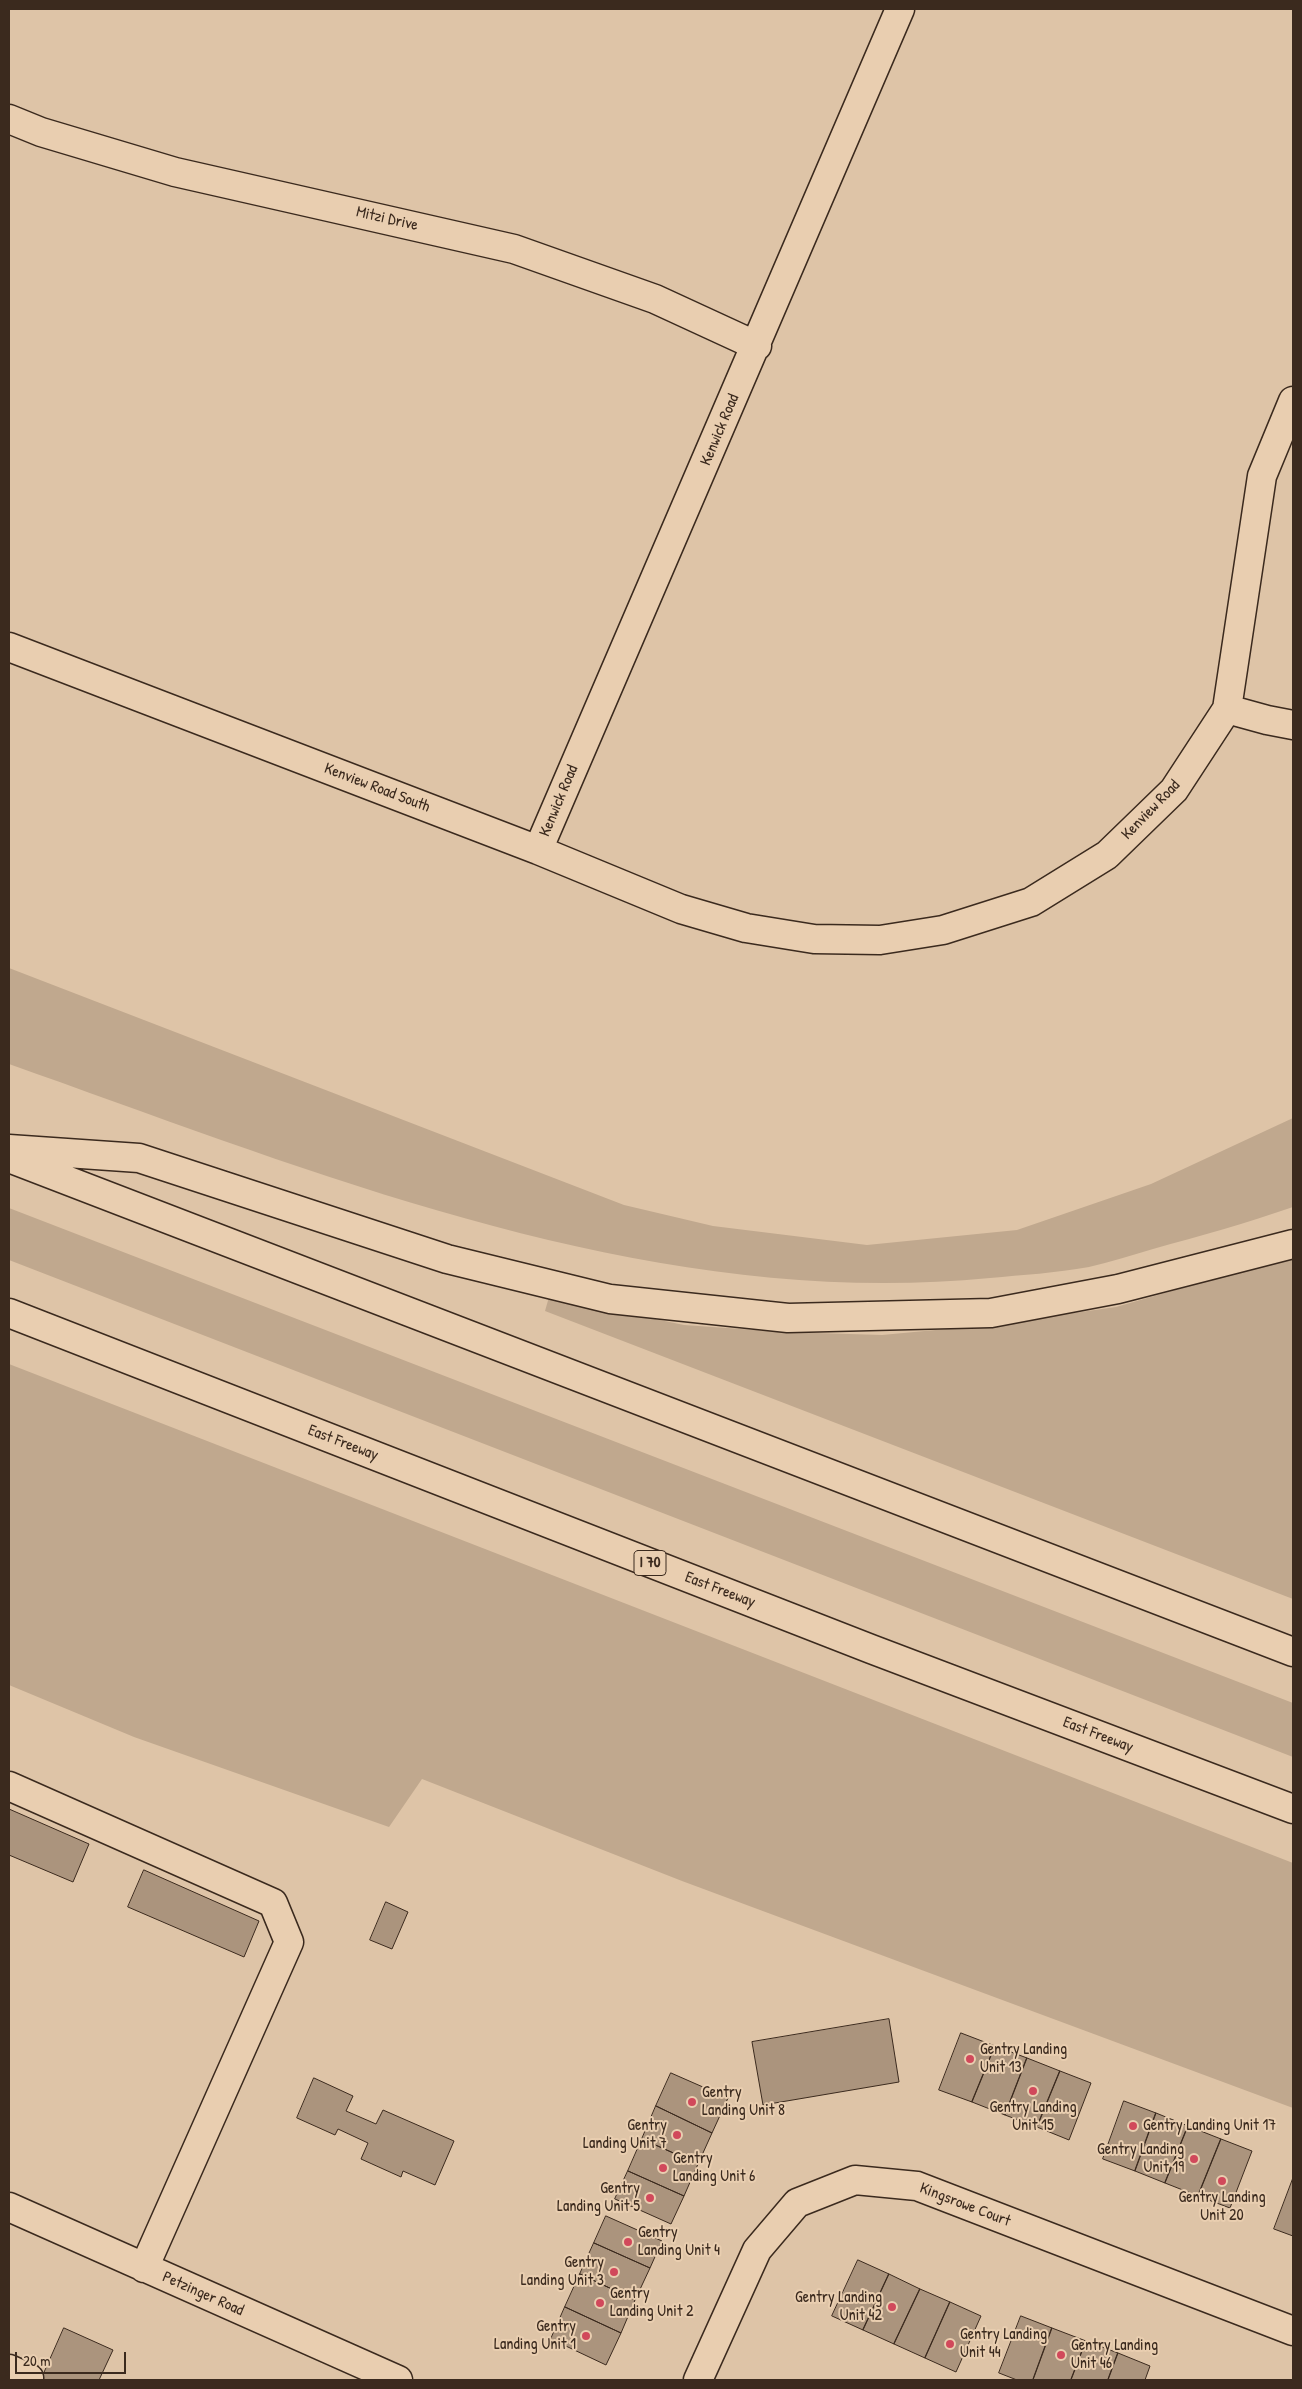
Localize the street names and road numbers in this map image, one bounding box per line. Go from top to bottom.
street label: Mitzi Drive [354,203,420,235]
street label: Kenwick Road [696,391,744,469]
street label: Kenview Road South [321,759,433,817]
street label: Kenwick Road [535,762,583,840]
street label: Kenview Road [1118,776,1184,844]
street label: East Freeway [305,1421,381,1465]
road number: I 70 [634,1550,666,1576]
street label: East Freeway [682,1568,758,1612]
street label: East Freeway [1060,1713,1136,1757]
street label: Kingsrowe Court [917,2179,1013,2231]
street label: Petzinger Road [159,2268,247,2320]

